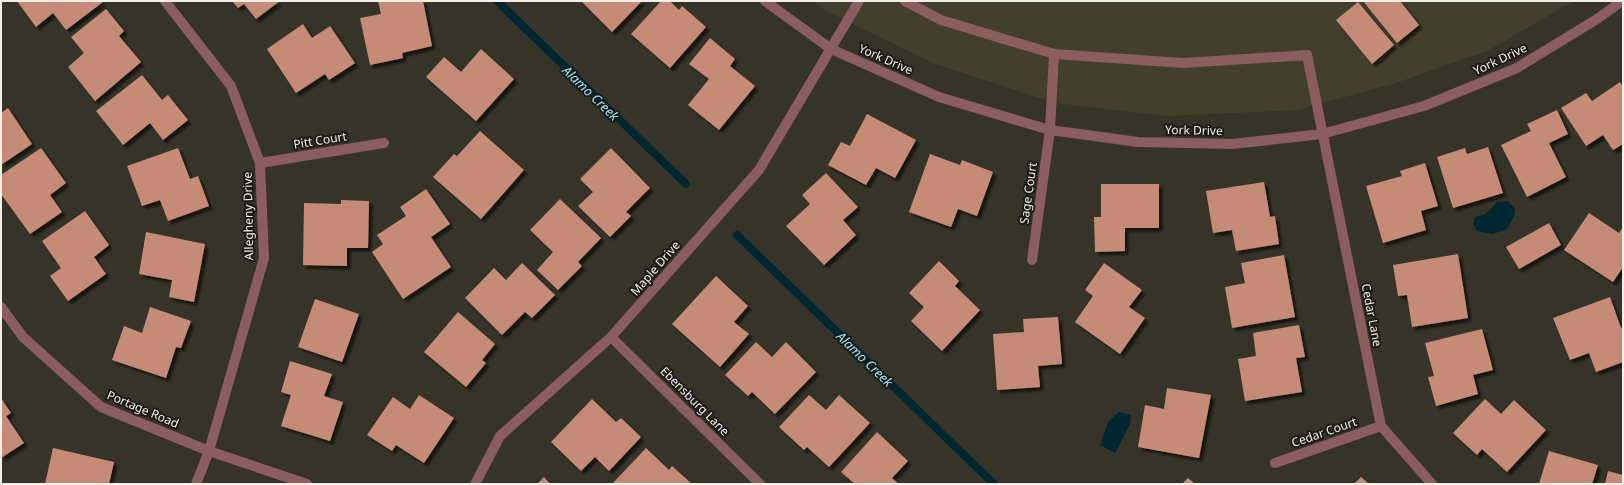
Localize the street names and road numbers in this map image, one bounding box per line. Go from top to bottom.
street label: York Drive [1470,39,1530,79]
street label: York Drive [856,40,916,79]
street label: York Drive [1165,121,1223,139]
street label: Pitt Court [292,127,348,153]
street label: Sage Court [1015,160,1041,225]
street label: Allegheny Drive [239,171,257,260]
street label: Maple Drive [626,237,684,299]
street label: Cedar Lane [1358,282,1386,348]
street label: Ebensburg Lane [657,363,733,439]
street label: Portage Road [104,386,182,432]
street label: Cedar Court [1289,413,1360,451]

